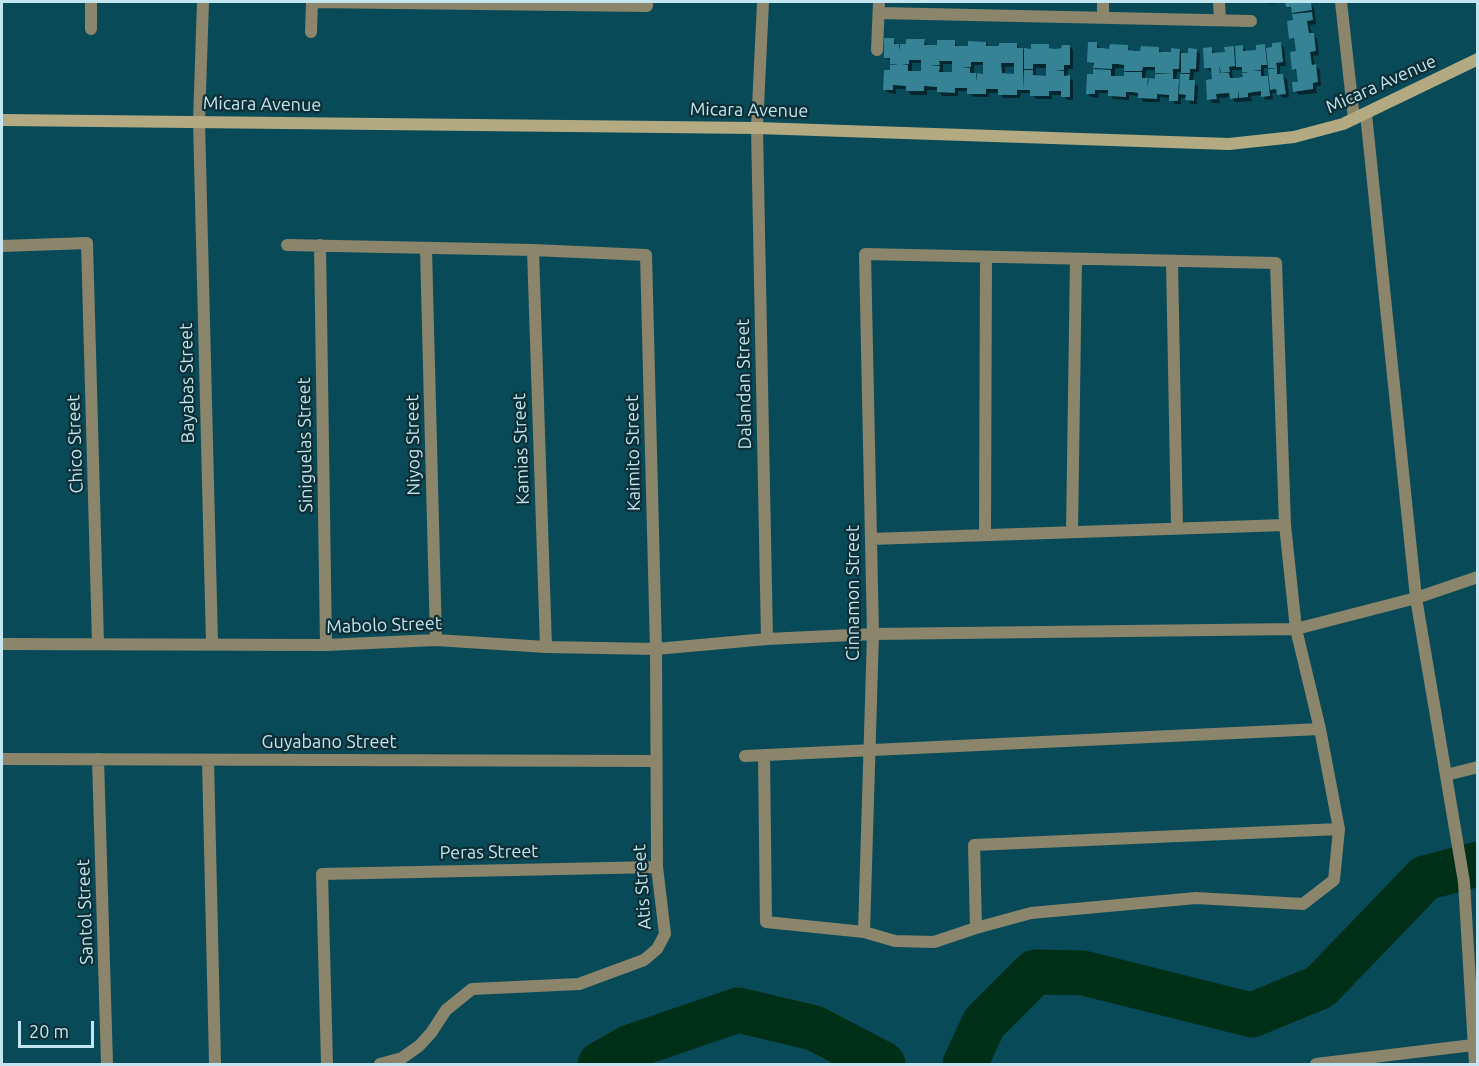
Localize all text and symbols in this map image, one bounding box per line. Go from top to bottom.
street label: Micara Avenue [1323,50,1439,118]
street label: Micara Avenue [203,92,321,116]
street label: Micara Avenue [690,98,808,122]
street label: Dalandan Street [732,318,756,450]
street label: Bayabas Street [175,323,199,443]
street label: Siniguelas Street [293,377,317,513]
street label: Kamias Street [508,393,534,505]
street label: Chico Street [62,394,88,494]
street label: Niyog Street [401,394,425,496]
street label: Kaimito Street [621,395,645,511]
street label: Cinnamon Street [842,525,864,661]
street label: Mabolo Street [326,612,442,638]
street label: Guyabano Street [261,731,397,753]
street label: Peras Street [440,840,538,864]
street label: Atis Street [628,844,656,930]
street label: Santol Street [72,859,98,965]
scale bar [21,1009,98,1047]
text: 20 m [29,1021,69,1041]

